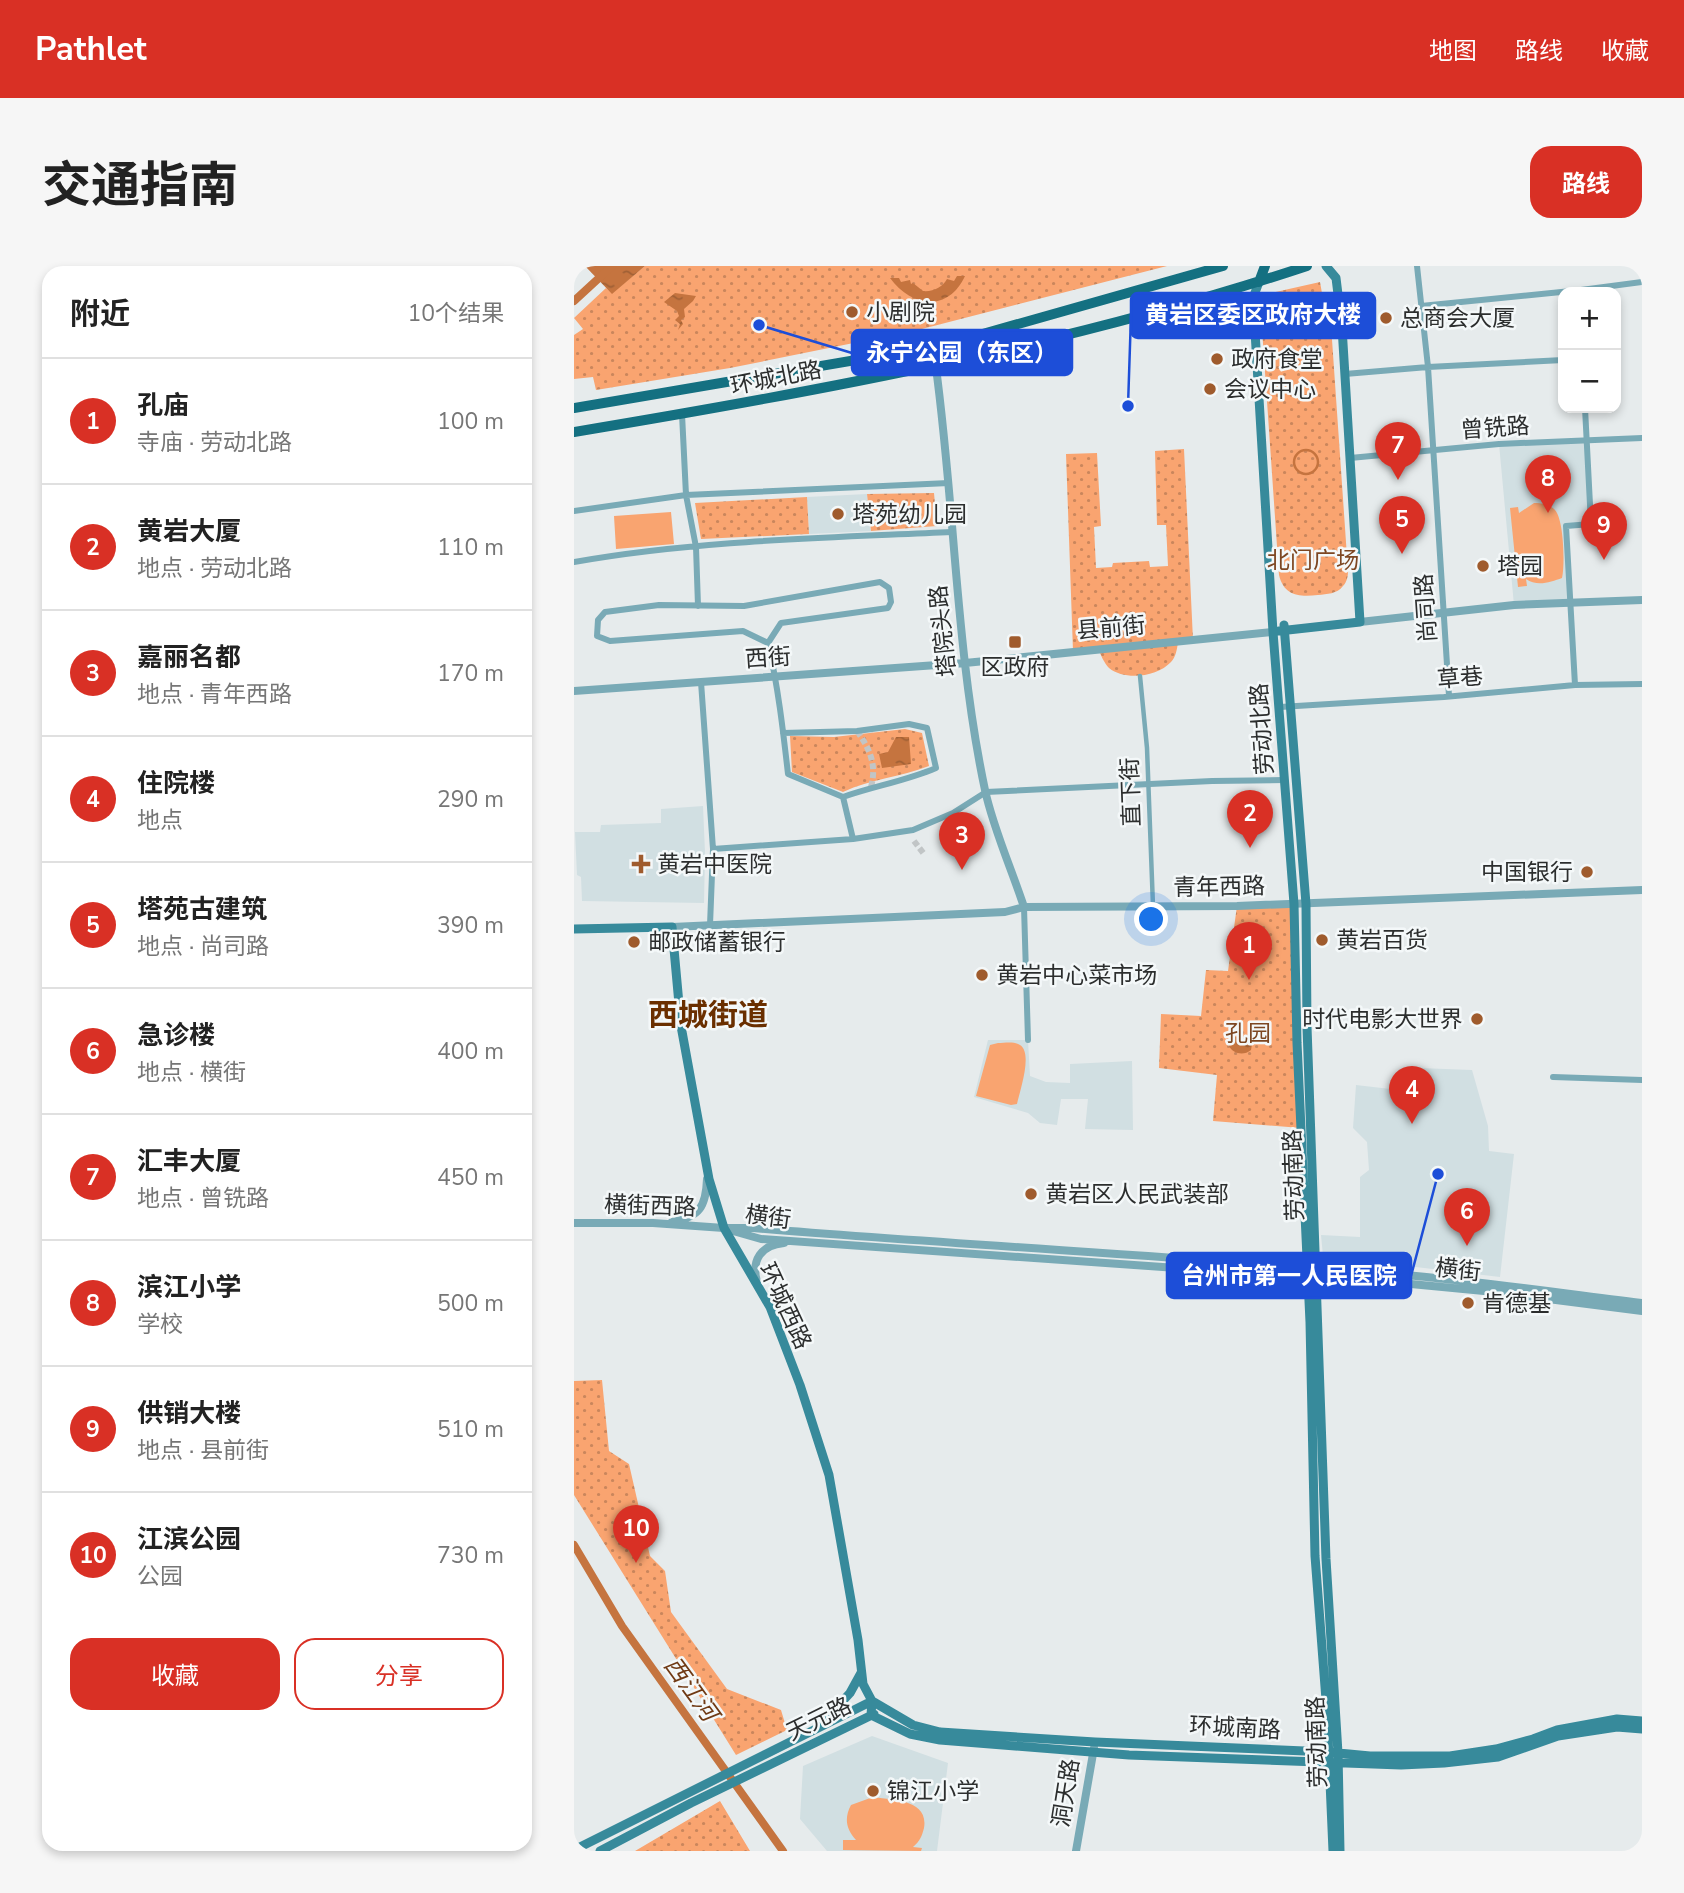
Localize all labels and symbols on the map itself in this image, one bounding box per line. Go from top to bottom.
callout: 黄岩区委区政府大楼 [1131,293,1375,338]
place label: 小剧院 [866,297,935,328]
text: 黄岩区委区政府大楼 [1145,299,1361,331]
place label: 总商会大厦 [1400,303,1515,334]
marker: 小剧院 [844,304,860,320]
marker: 总商会大厦 [1378,310,1394,326]
callout: 永宁公园（东区） [852,330,1072,375]
text: 永宁公园（东区） [866,337,1058,369]
place label: 政府食堂 [1231,344,1323,375]
marker: 政府食堂 [1209,351,1225,367]
street label: 环城北路 [728,354,824,402]
place label: 会议中心 [1224,374,1316,405]
marker: 会议中心 [1202,381,1218,397]
street label: 曾铣路 [1460,410,1530,446]
pin: 7 [1375,422,1421,480]
pin: 8 [1525,455,1571,513]
pin: 5 [1379,496,1425,554]
place label: 塔苑幼儿园 [852,499,967,530]
pin: 9 [1581,502,1627,560]
marker: 塔苑幼儿园 [830,506,846,522]
park label: 北门广场 [1267,545,1359,576]
place label: 塔园 [1497,551,1543,582]
marker: 塔园 [1475,558,1491,574]
street label: 尚司路 [1408,573,1444,643]
street label: 塔院头路 [923,584,963,678]
street label: 县前街 [1075,610,1147,646]
marker: 区政府 [1007,634,1023,650]
street label: 西街 [744,641,792,675]
place label: 区政府 [981,652,1050,683]
street label: 草巷 [1436,661,1484,695]
street label: 劳动北路 [1243,682,1281,776]
street label: 直下街 [1114,757,1148,827]
pin: 2 [1227,790,1273,848]
pin: 3 [939,812,985,870]
place label: 黄岩中医院 [657,849,772,880]
marker: 黄岩中医院 [631,854,651,874]
place label: 中国银行 [1481,857,1573,888]
marker: 中国银行 [1579,864,1595,880]
street label: 青年西路 [1173,871,1265,903]
your location [1134,902,1168,936]
pin: 1 [1226,922,1272,980]
place label: 黄岩百货 [1336,925,1428,956]
place label: 邮政储蓄银行 [648,927,786,958]
marker: 黄岩百货 [1314,932,1330,948]
marker: 邮政储蓄银行 [626,934,642,950]
place label: 黄岩中心菜市场 [996,960,1157,991]
marker: 黄岩中心菜市场 [974,967,990,983]
district label: 西城街道 [648,995,768,1036]
place label: 时代电影大世界 [1302,1004,1463,1035]
marker: 时代电影大世界 [1469,1011,1485,1027]
park label: 孔园 [1225,1018,1271,1049]
pin: 4 [1389,1066,1435,1124]
street label: 劳动南路 [1277,1128,1311,1222]
place label: 黄岩区人民武装部 [1045,1179,1229,1210]
marker: 黄岩区人民武装部 [1023,1186,1039,1202]
pin: 6 [1444,1188,1490,1246]
street label: 横街西路 [603,1189,697,1223]
street label: 横街 [743,1198,793,1236]
street label: 横街 [1434,1252,1482,1288]
callout: 台州市第一人民医院 [1167,1253,1411,1298]
street label: 环城西路 [752,1258,818,1354]
text: 台州市第一人民医院 [1181,1260,1397,1292]
place label: 肯德基 [1482,1288,1551,1319]
marker: 肯德基 [1460,1295,1476,1311]
pin: 10 [613,1505,659,1563]
water label: 西江河 [657,1650,727,1731]
street label: 天元路 [781,1690,857,1748]
street label: 劳动南路 [1300,1695,1334,1789]
street label: 环城南路 [1188,1710,1282,1746]
street label: 洞天路 [1045,1757,1087,1829]
place label: 锦江小学 [887,1776,979,1807]
marker: 锦江小学 [865,1783,881,1799]

